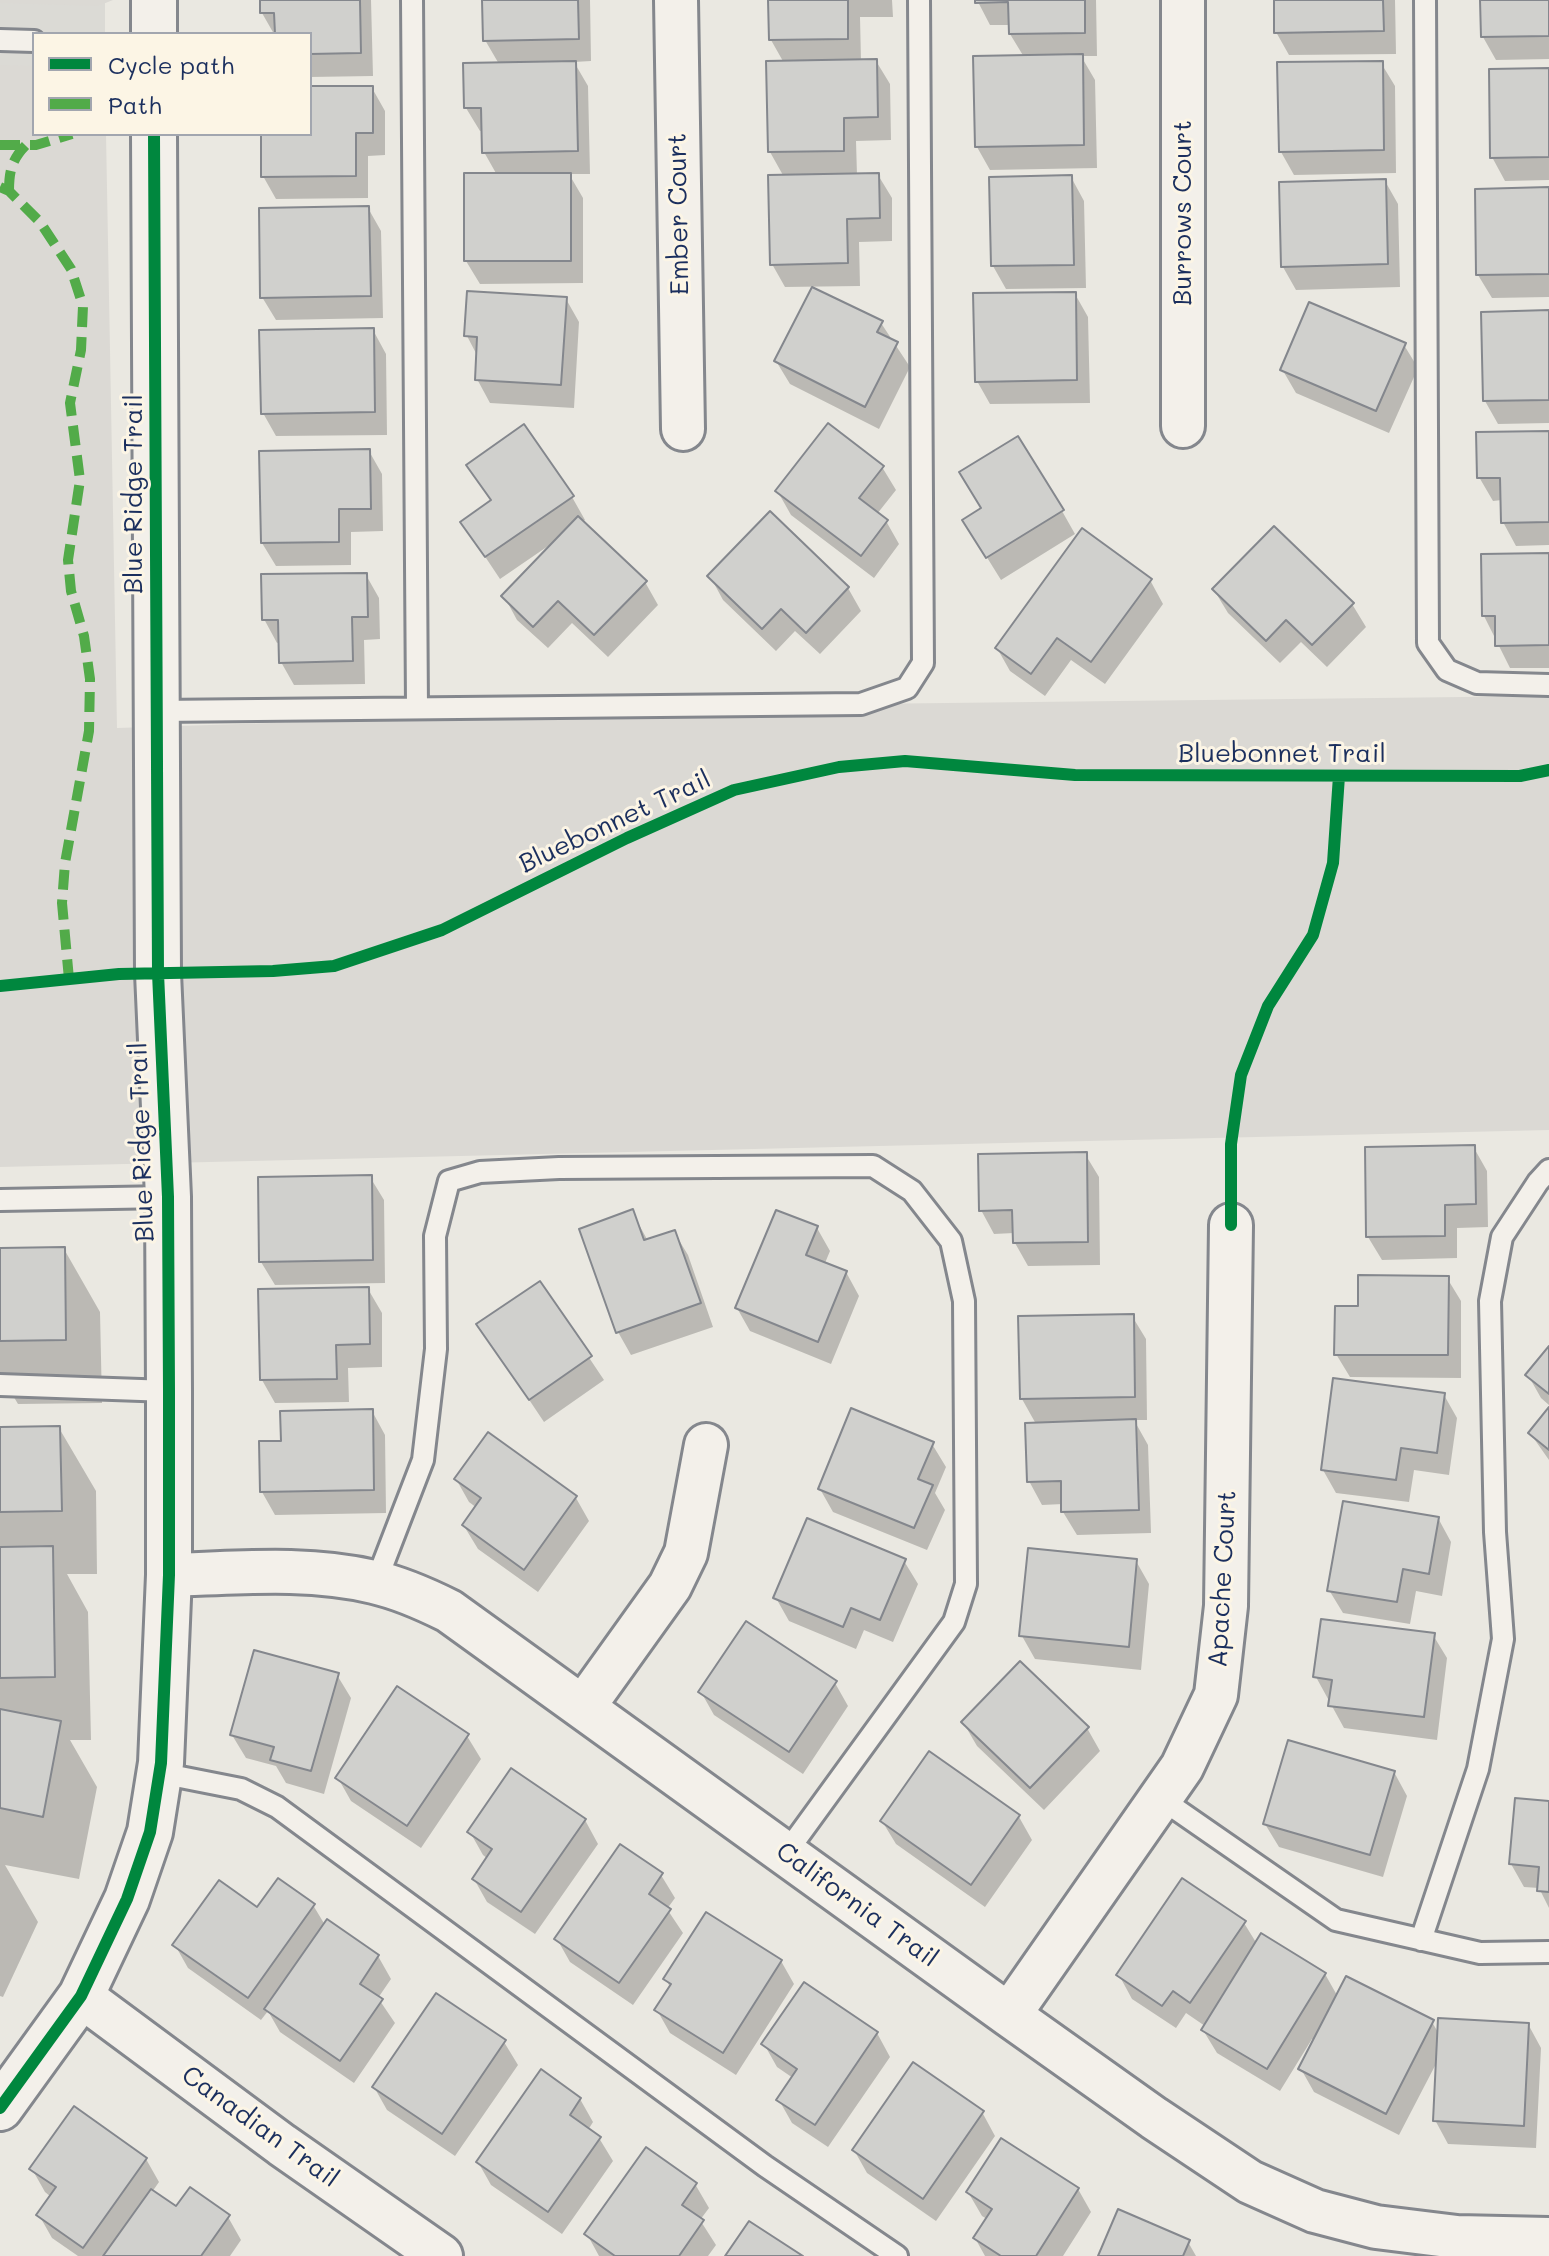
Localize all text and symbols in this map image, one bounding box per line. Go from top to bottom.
legend [32,32,312,136]
text: Cycle path [108,49,234,80]
text: Path [108,89,162,120]
street label: Burrows Court [1167,120,1199,306]
street label: Ember Court [662,133,696,295]
street label: Blue Ridge Trail [118,394,150,594]
street label: Bluebonnet Trail [1178,738,1386,770]
street label: Bluebonnet Trail [514,764,716,880]
street label: Blue Ridge Trail [123,1041,161,1243]
street label: Apache Court [1203,1490,1243,1668]
street label: California Trail [770,1836,944,1974]
street label: Canadian Trail [175,2059,345,2195]

